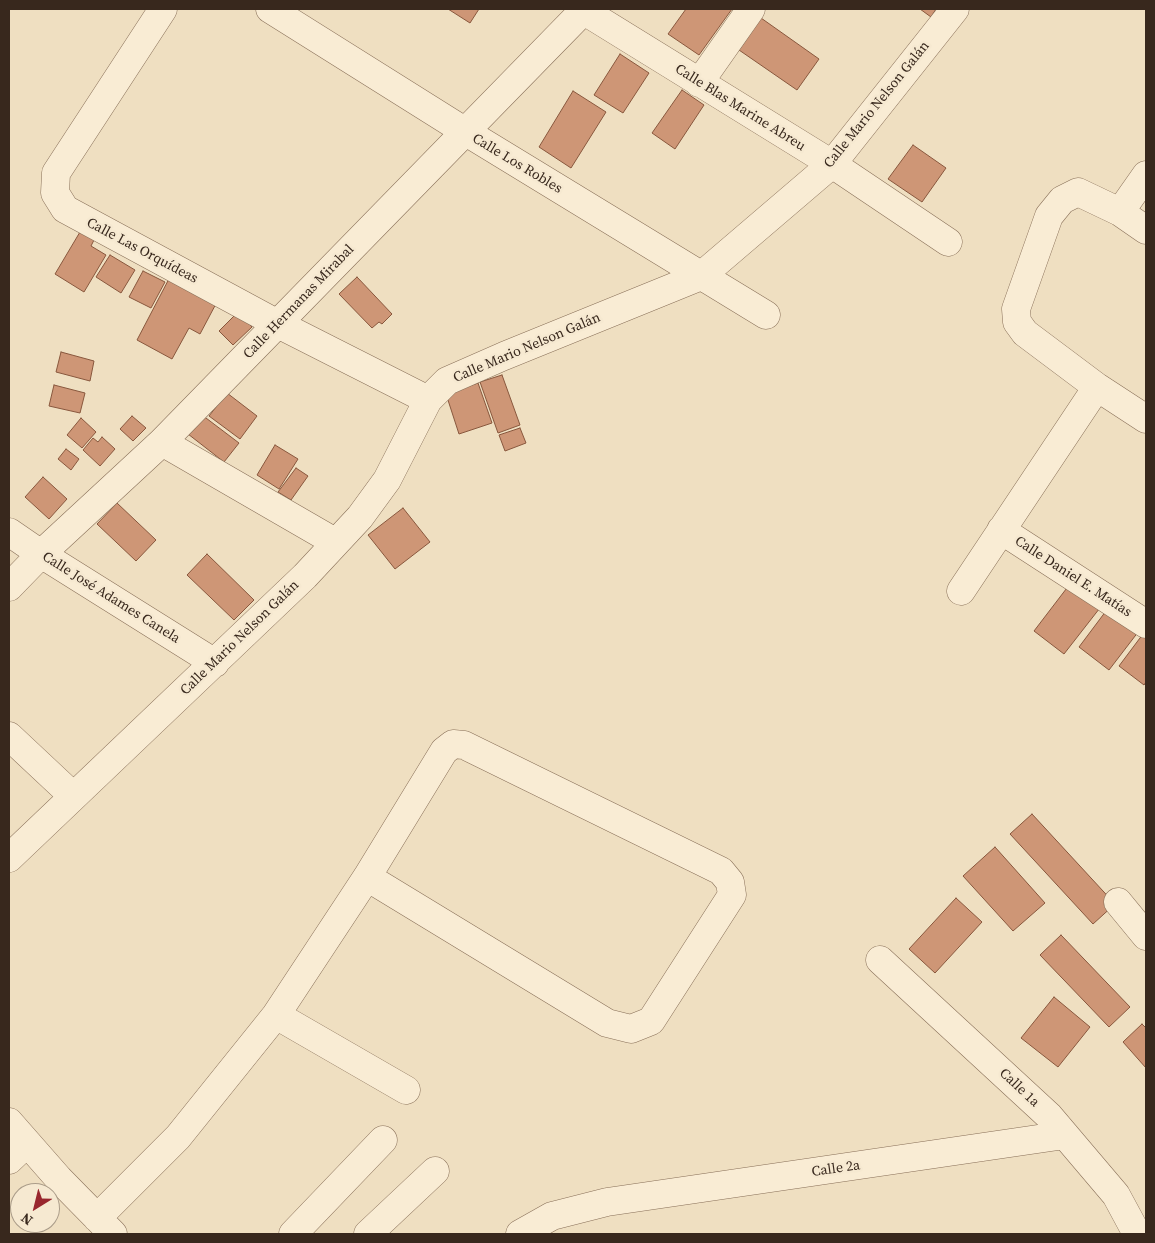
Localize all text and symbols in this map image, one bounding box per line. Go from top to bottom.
street label: Calle Mario Nelson Galán [821,38,933,172]
street label: Calle Blas Marine Abreu [672,61,808,155]
street label: Calle Los Robles [469,131,565,197]
street label: Calle Las Orquídeas [84,215,200,287]
street label: Calle Hermanas Mirabal [240,241,358,363]
street label: Calle Mario Nelson Galán [451,309,603,387]
street label: Calle Daniel E. Matías [1011,533,1135,621]
street label: Calle José Adames Canela [39,549,183,647]
street label: Calle Mario Nelson Galán [177,577,303,699]
street label: Calle 1a [995,1065,1043,1111]
street label: Calle 2a [811,1157,861,1181]
north arrow [10,1183,60,1233]
text: N [17,1208,37,1230]

